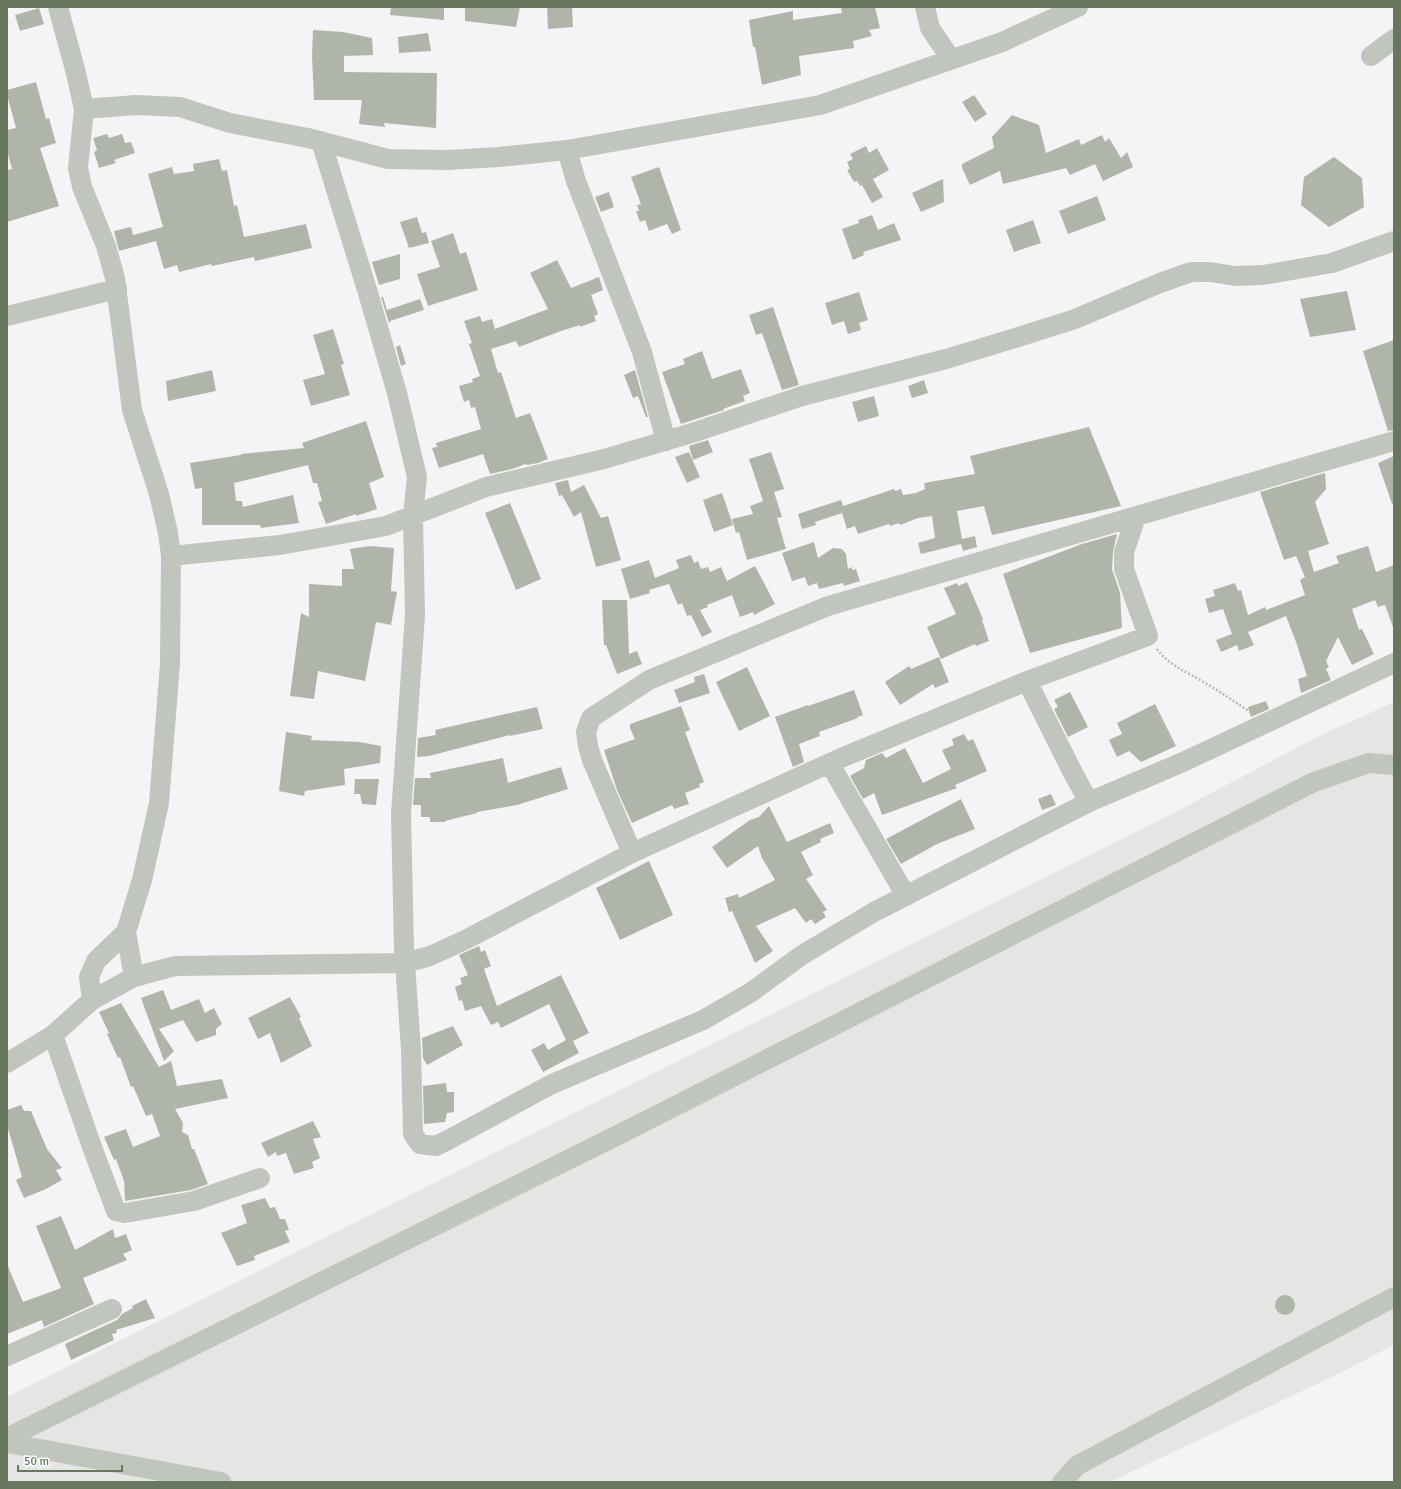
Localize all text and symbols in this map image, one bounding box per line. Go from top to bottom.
scale bar [18,1447,122,1473]
text: 50 m [24,1454,49,1469]

